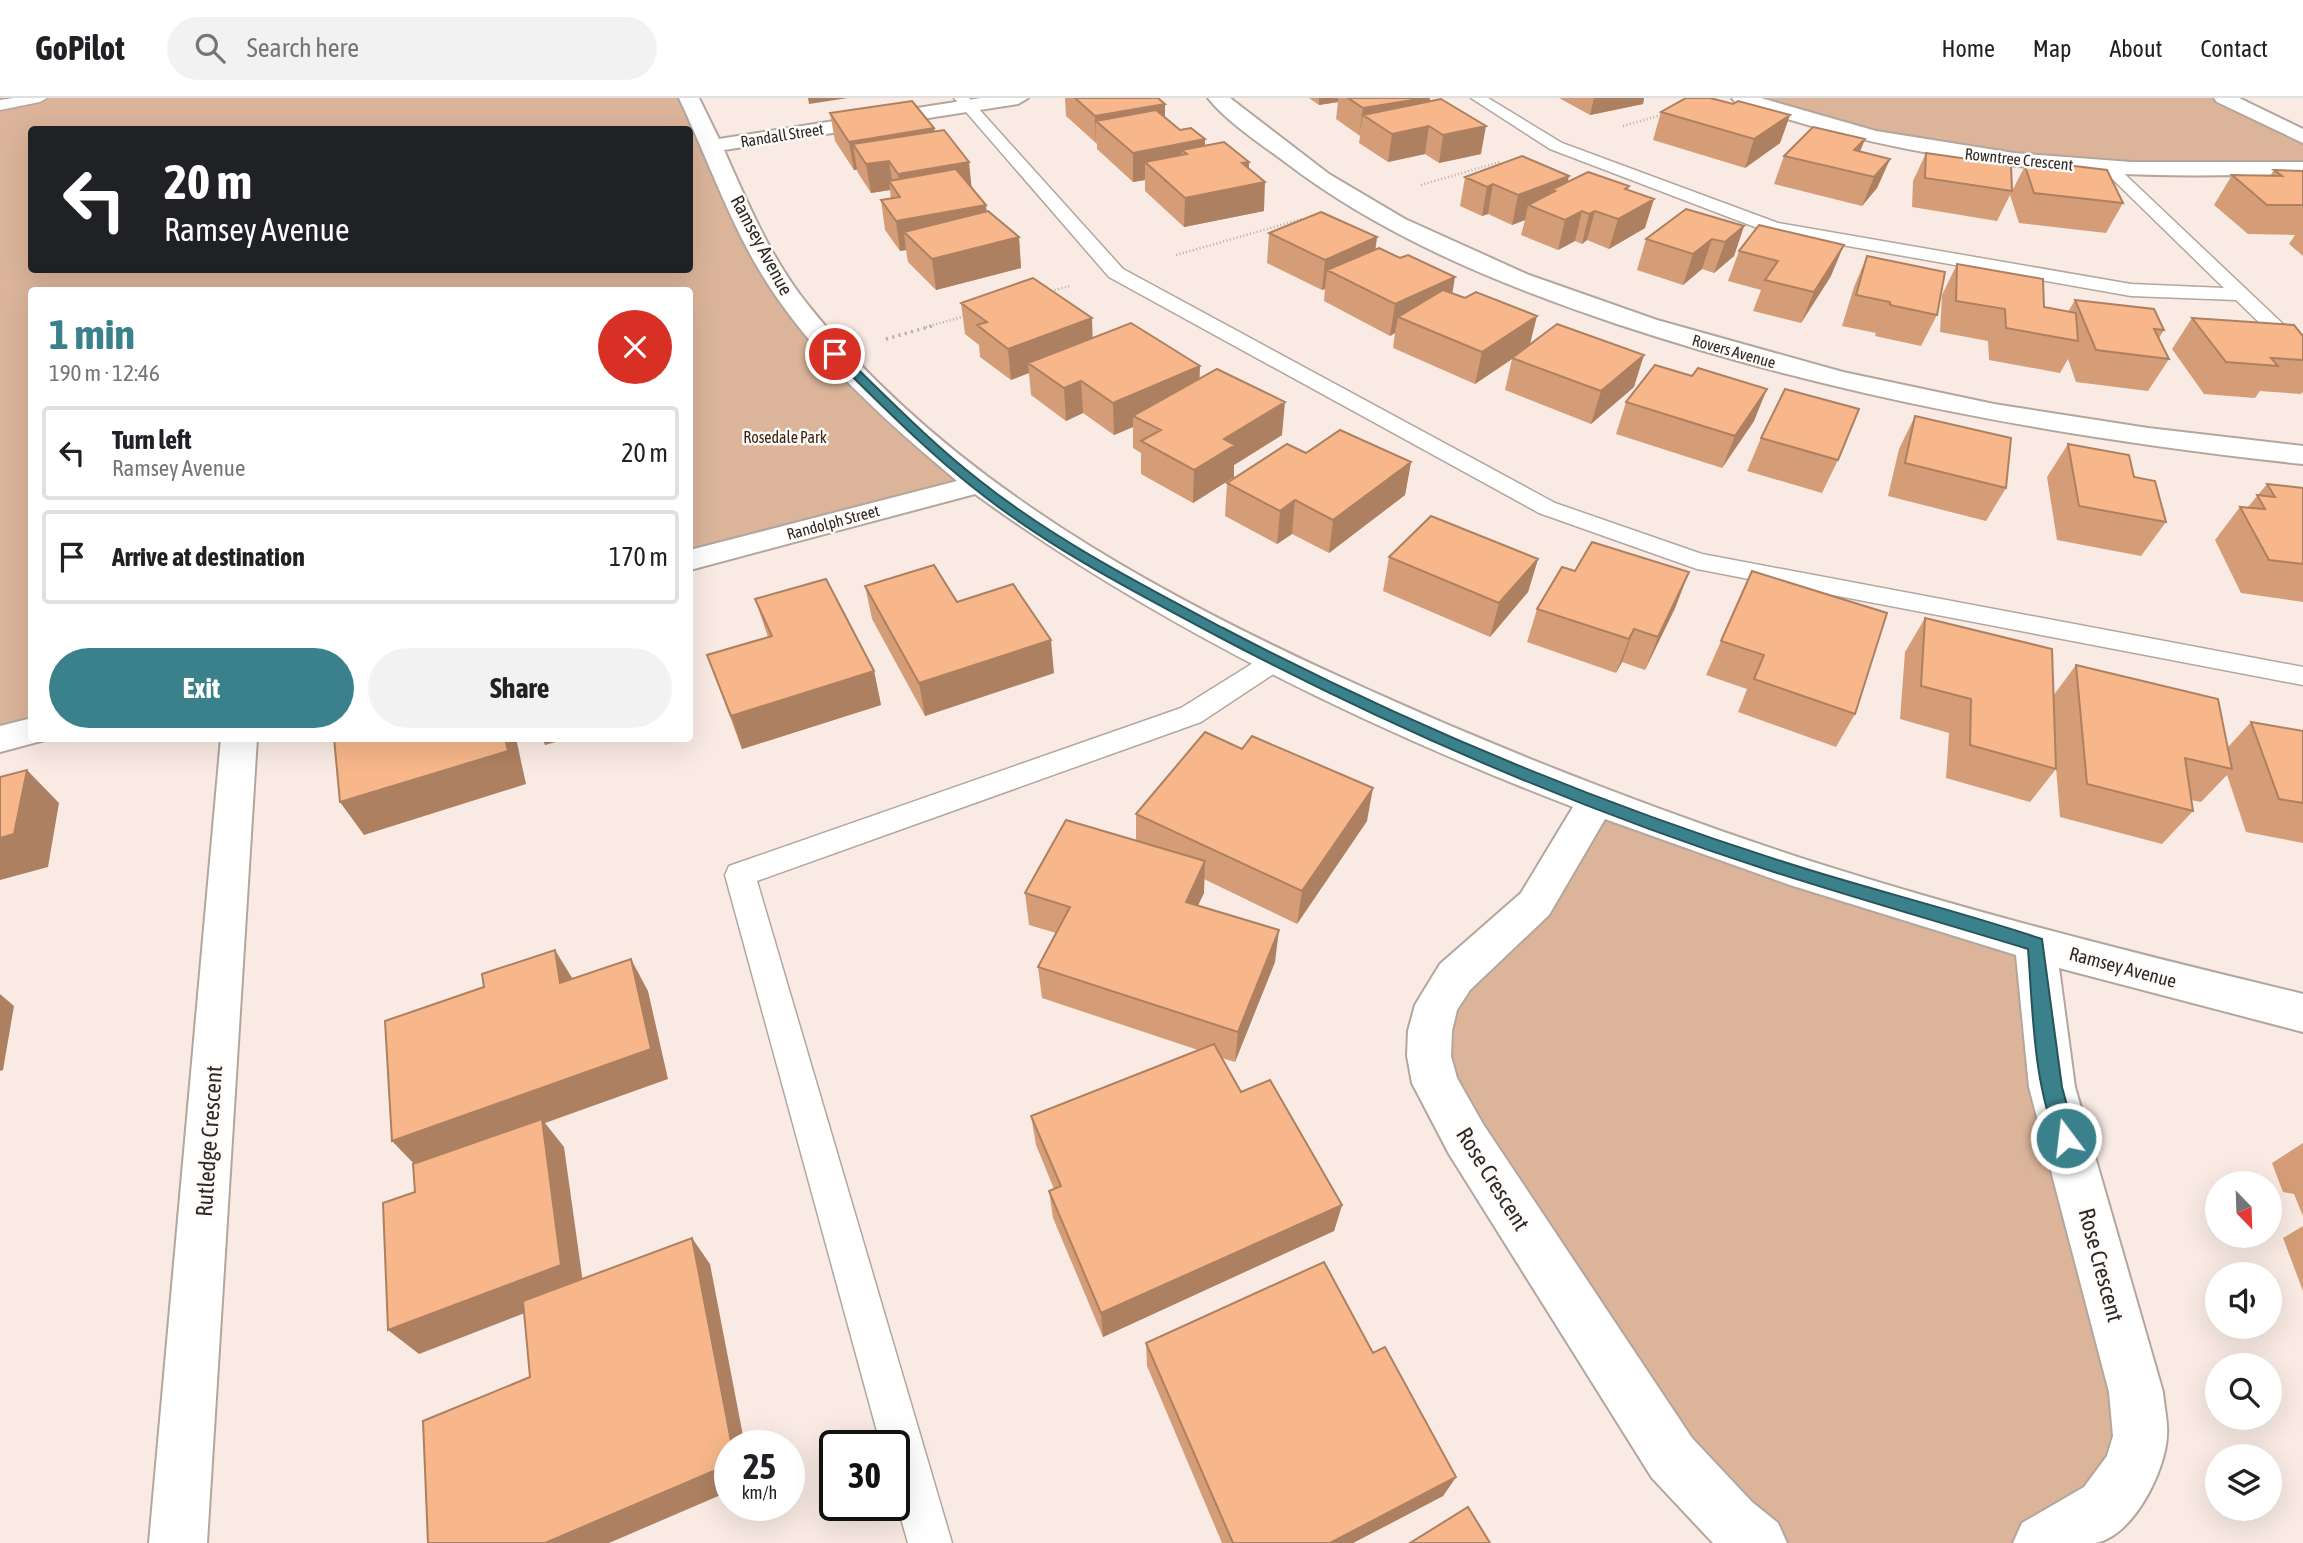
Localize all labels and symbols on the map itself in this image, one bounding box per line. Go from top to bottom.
street label: Randall Street [739,119,825,150]
street label: Rowntree Crescent [1964,144,2075,174]
street label: Ramsey Avenue [726,191,798,299]
pin [805,324,865,384]
street label: Rovers Avenue [1690,331,1778,371]
park label: Rosedale Park [743,428,827,446]
street label: Randolph Street [785,501,882,544]
street label: Ramsey Avenue [2067,942,2179,992]
street label: Rutledge Crescent [191,1064,227,1218]
position arrow [2029,1101,2103,1175]
street label: Rose Crescent [1451,1123,1535,1235]
north arrow [2205,1171,2282,1248]
street label: Rose Crescent [2073,1205,2129,1325]
speed limit sign: 30 [819,1430,910,1521]

